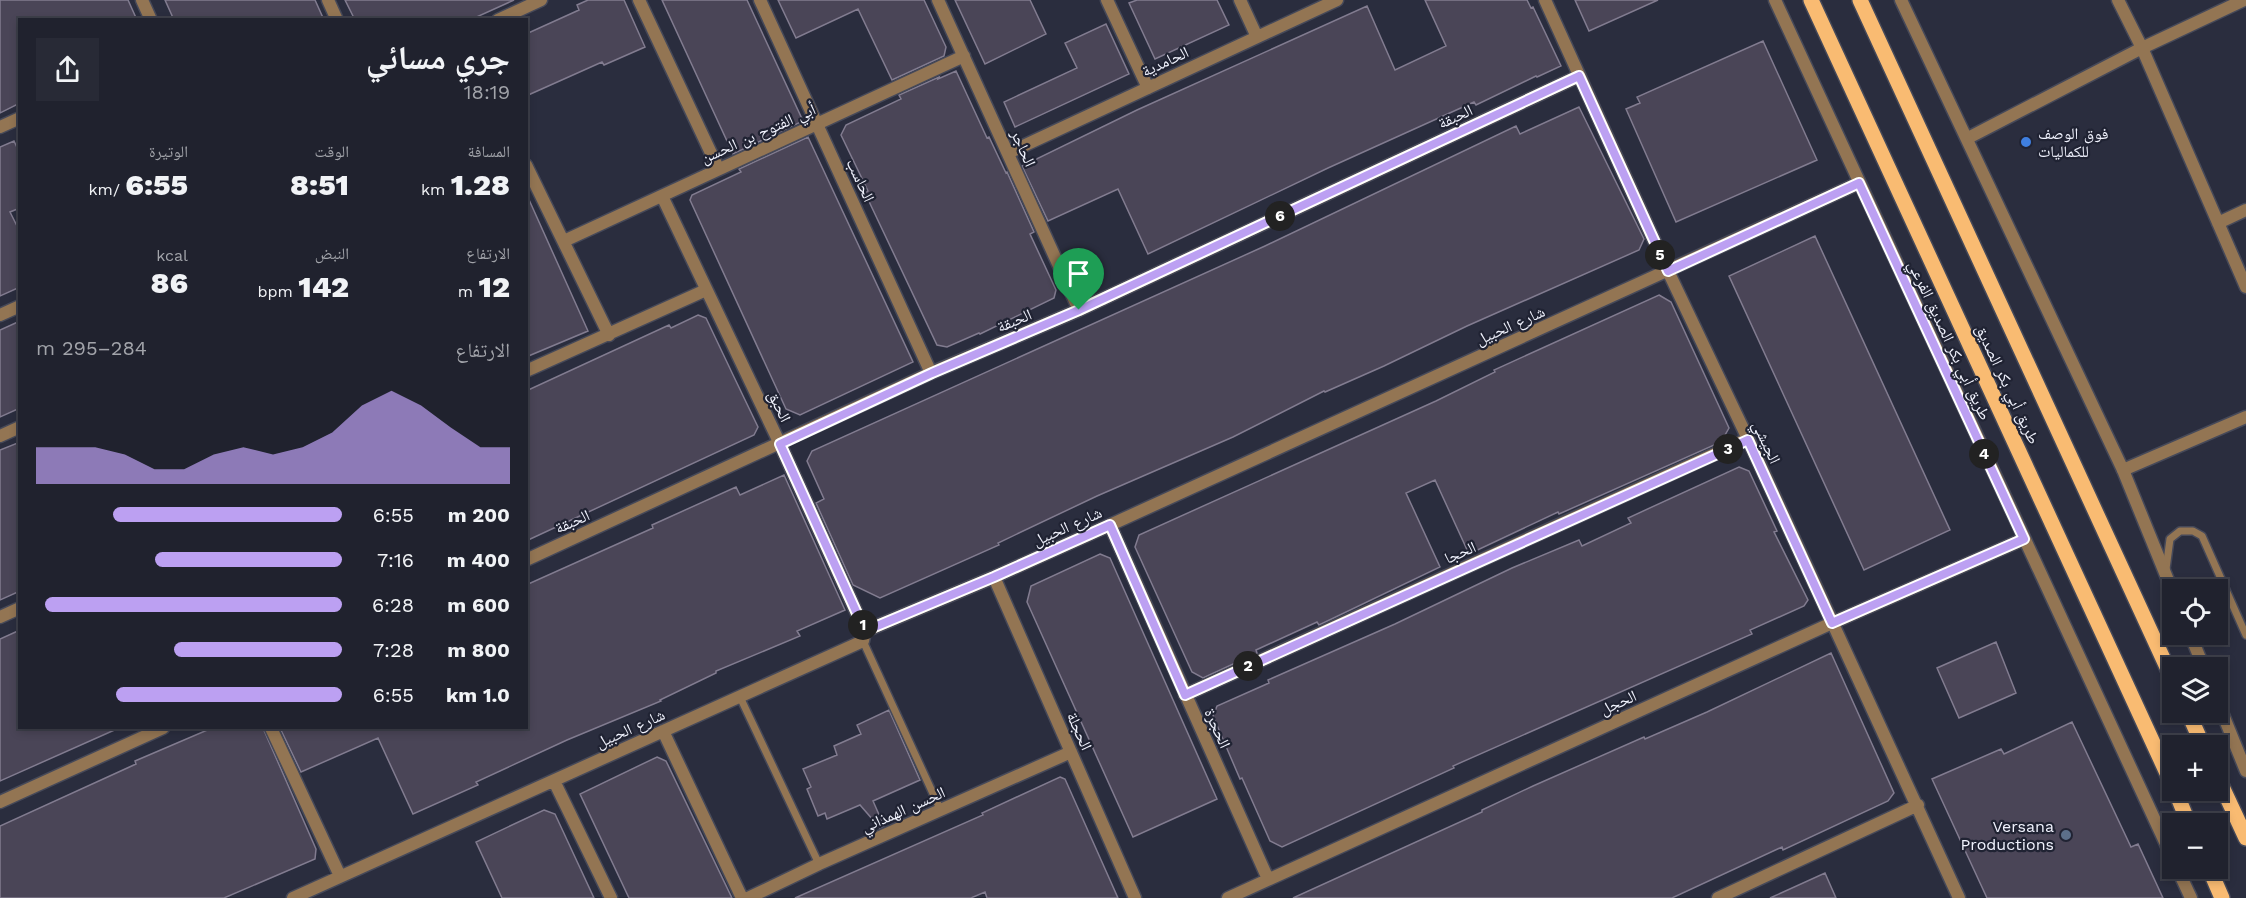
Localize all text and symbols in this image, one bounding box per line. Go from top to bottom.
button: share [36,38,99,101]
text: جري مسائي [366,38,510,77]
street label: الحامدية [1139,42,1192,81]
text: 18:19 [464,80,510,104]
street label: أبي الفتوح بن الحسن [698,100,820,170]
street label: الحبقة [1435,100,1476,133]
place label: فوق الوصف للكماليات [2038,124,2108,161]
street label: الحاجر [1007,126,1040,170]
marker: فوق الوصف للكماليات [2019,135,2033,149]
text: الوتيرة [149,142,188,161]
text: الوقت [315,142,349,161]
text: المسافة [468,142,510,161]
street label: الحاسب [842,156,879,205]
text: 6:55 [125,167,188,202]
text: 8:51 [290,167,349,202]
text: 1.28 [451,167,510,202]
text: /km [89,180,125,199]
text: km [421,180,451,199]
pin: 6 [1265,201,1295,231]
text: 6 [1275,206,1285,225]
pin: 5 [1645,240,1675,270]
text: النبض [315,244,349,263]
text: الارتفاع [466,244,510,263]
text: 5 [1655,245,1665,264]
text: kcal [156,246,188,265]
pin [1053,248,1104,310]
icon: arrive [1062,257,1095,290]
street label: طريق أبي بكر الصديق الفرعي [1901,257,1995,424]
text: 86 [151,265,188,300]
text: 142 [298,269,349,304]
text: 12 [479,269,510,304]
text: bpm [258,282,298,301]
text: m [458,282,479,301]
street label: شارع الحبيل [1473,302,1548,350]
street label: الحبقة [994,305,1034,336]
street label: طريق أبي بكر الصديق [1969,321,2044,448]
text: 284–295 m [36,336,147,360]
text: الارتفاع [455,338,510,362]
street label: الحبق [763,387,795,426]
street label: الجيشي [1746,418,1785,468]
pin: 3 [1713,434,1743,464]
text: 3 [1723,439,1733,458]
pin: 4 [1969,439,1999,469]
text: 4 [1979,444,1989,463]
text: 6:55 [373,503,414,527]
text: 200 m [448,503,510,527]
street label: شارع الحبيل [1030,503,1105,551]
street label: الحبقة [552,505,592,537]
street label: الحجا [1441,537,1479,568]
text: 7:16 [377,548,414,572]
text: 400 m [447,548,510,572]
map controls [2162,579,2228,879]
button: locate [2162,579,2228,645]
text: 6:28 [372,593,414,617]
text: 600 m [447,593,510,617]
pin: 1 [848,610,878,640]
text: 1 [860,615,866,634]
text: 7:28 [373,638,414,662]
text: 800 m [447,638,510,662]
pin: 2 [1233,651,1263,681]
text: 2 [1243,656,1253,675]
button: layers [2162,657,2228,723]
text: 6:55 [373,683,414,707]
text: 1.0 km [446,683,510,707]
street label: الحجل [1597,686,1640,720]
street label: شارع الحبيل [593,705,668,753]
street label: الحجرة [1200,705,1235,751]
street label: الحجلة [1063,709,1096,753]
button: + [2162,735,2228,801]
street label: الحسن الهمذاني [858,782,949,839]
button: − [2162,813,2228,879]
place label: Versana Productions [1961,817,2054,854]
marker: Versana Productions [2059,828,2073,842]

